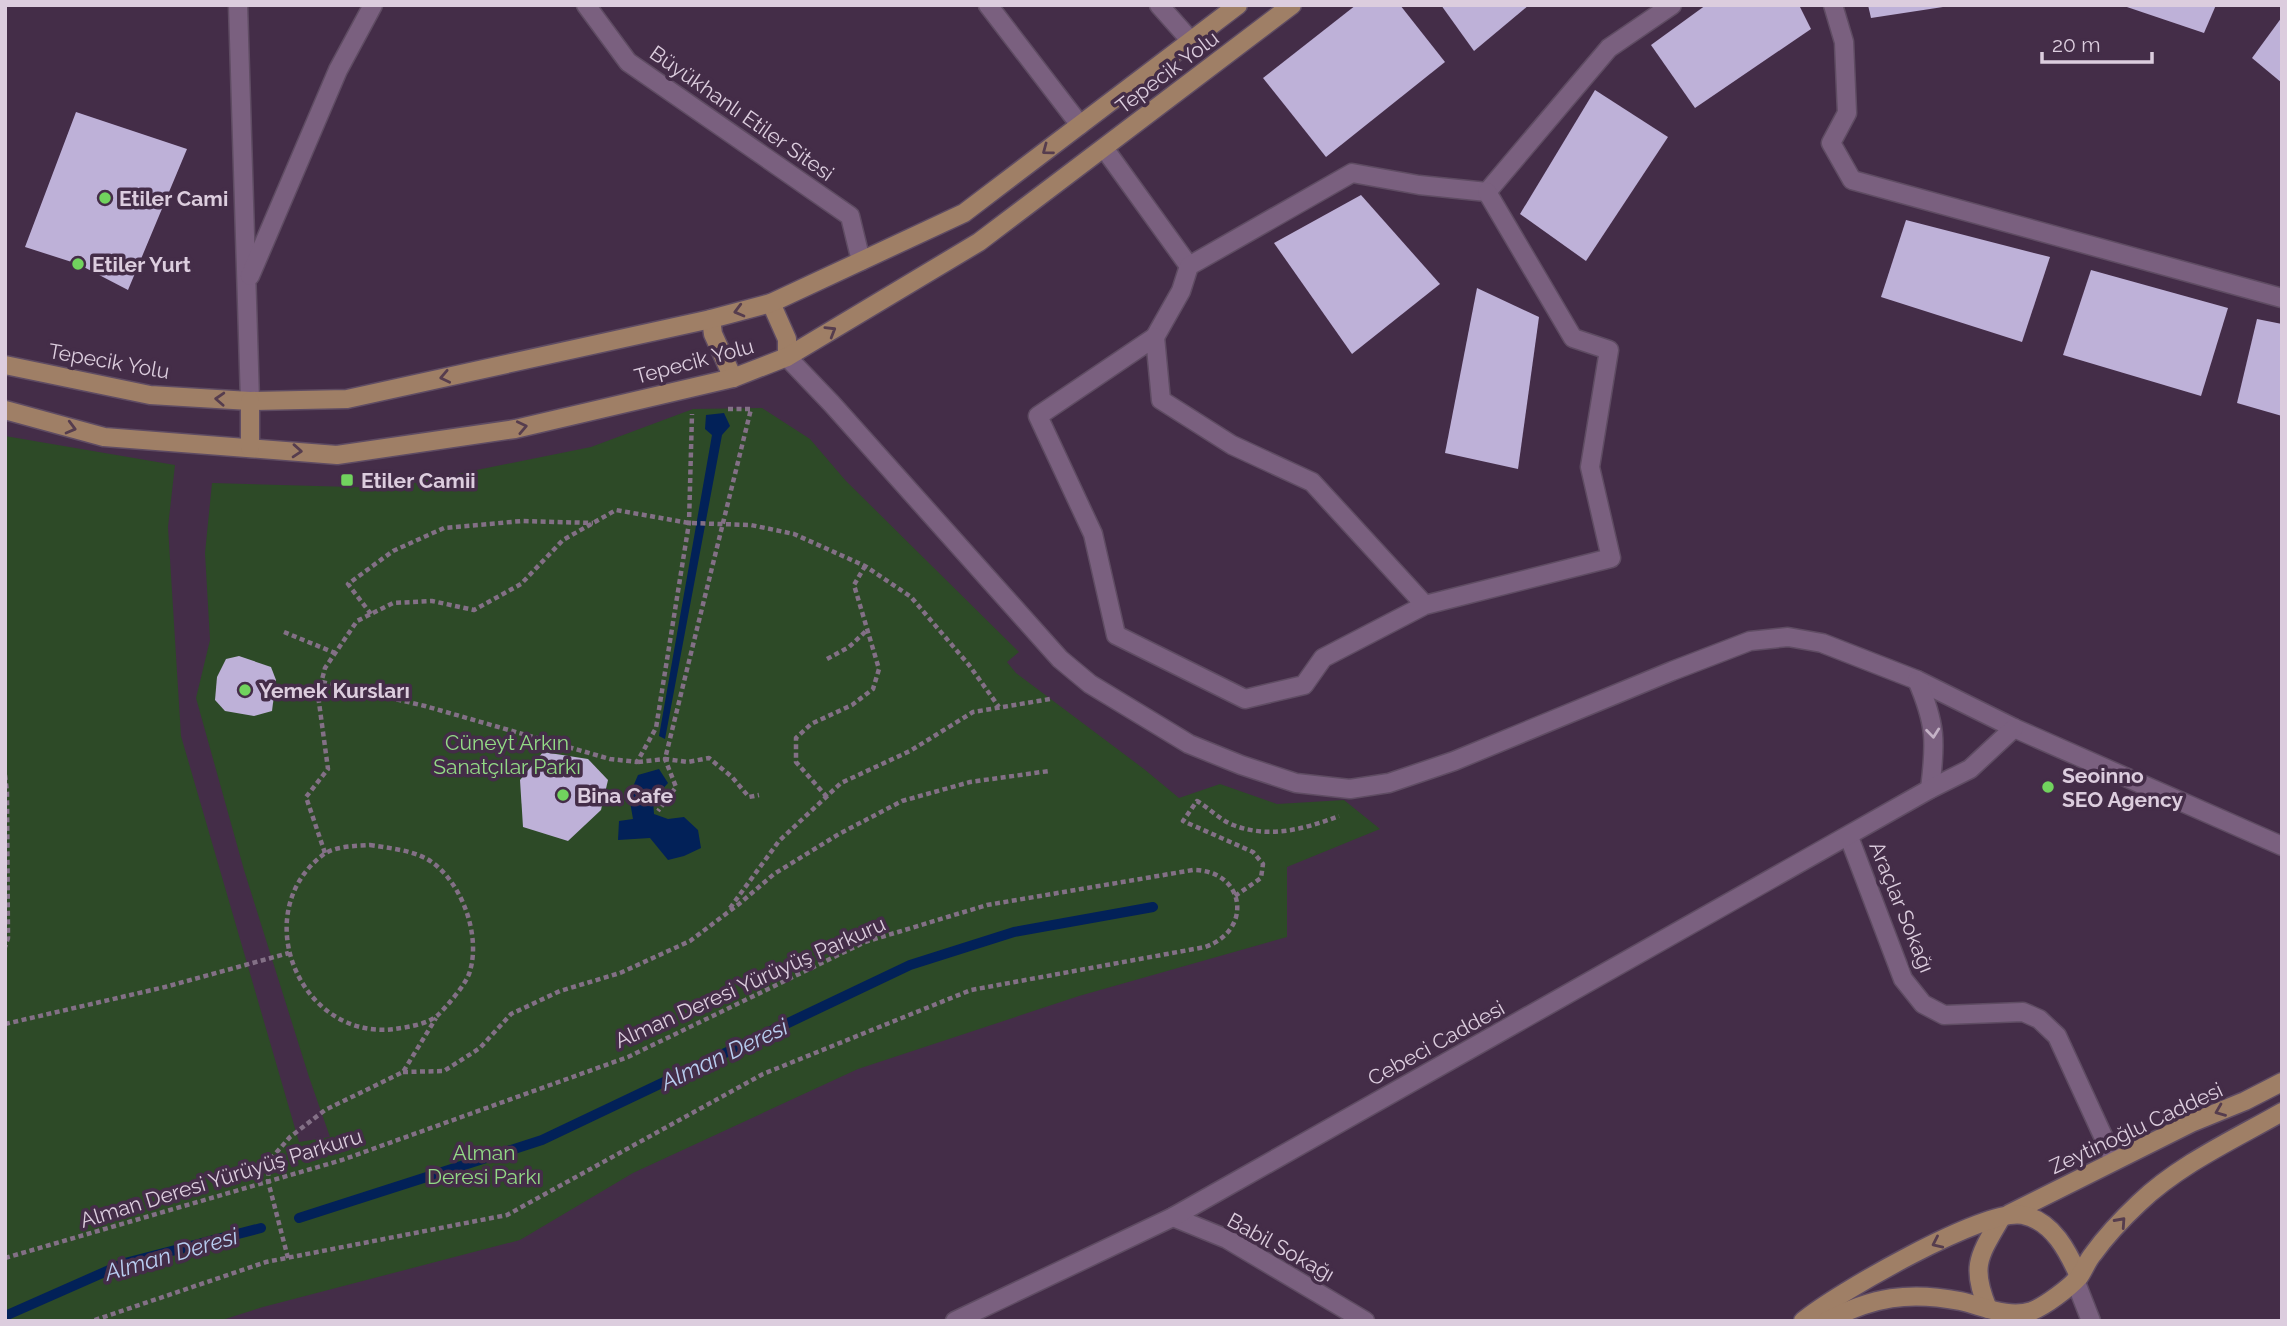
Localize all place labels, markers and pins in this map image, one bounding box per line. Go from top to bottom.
place label: Etiler Cami [119,186,228,211]
marker: Etiler Cami [97,190,113,206]
place label: Etiler Yurt [92,252,191,277]
marker: Etiler Yurt [70,256,86,272]
place label: Etiler Camii [361,468,476,493]
marker: Etiler Camii [339,472,355,488]
place label: Yemek Kursları [259,678,410,703]
marker: Yemek Kursları [237,682,253,698]
place label: Seoinno SEO Agency [2062,763,2184,812]
marker: Seoinno SEO Agency [2040,779,2056,795]
place label: Bina Cafe [577,783,673,808]
marker: Bina Cafe [555,787,571,803]

